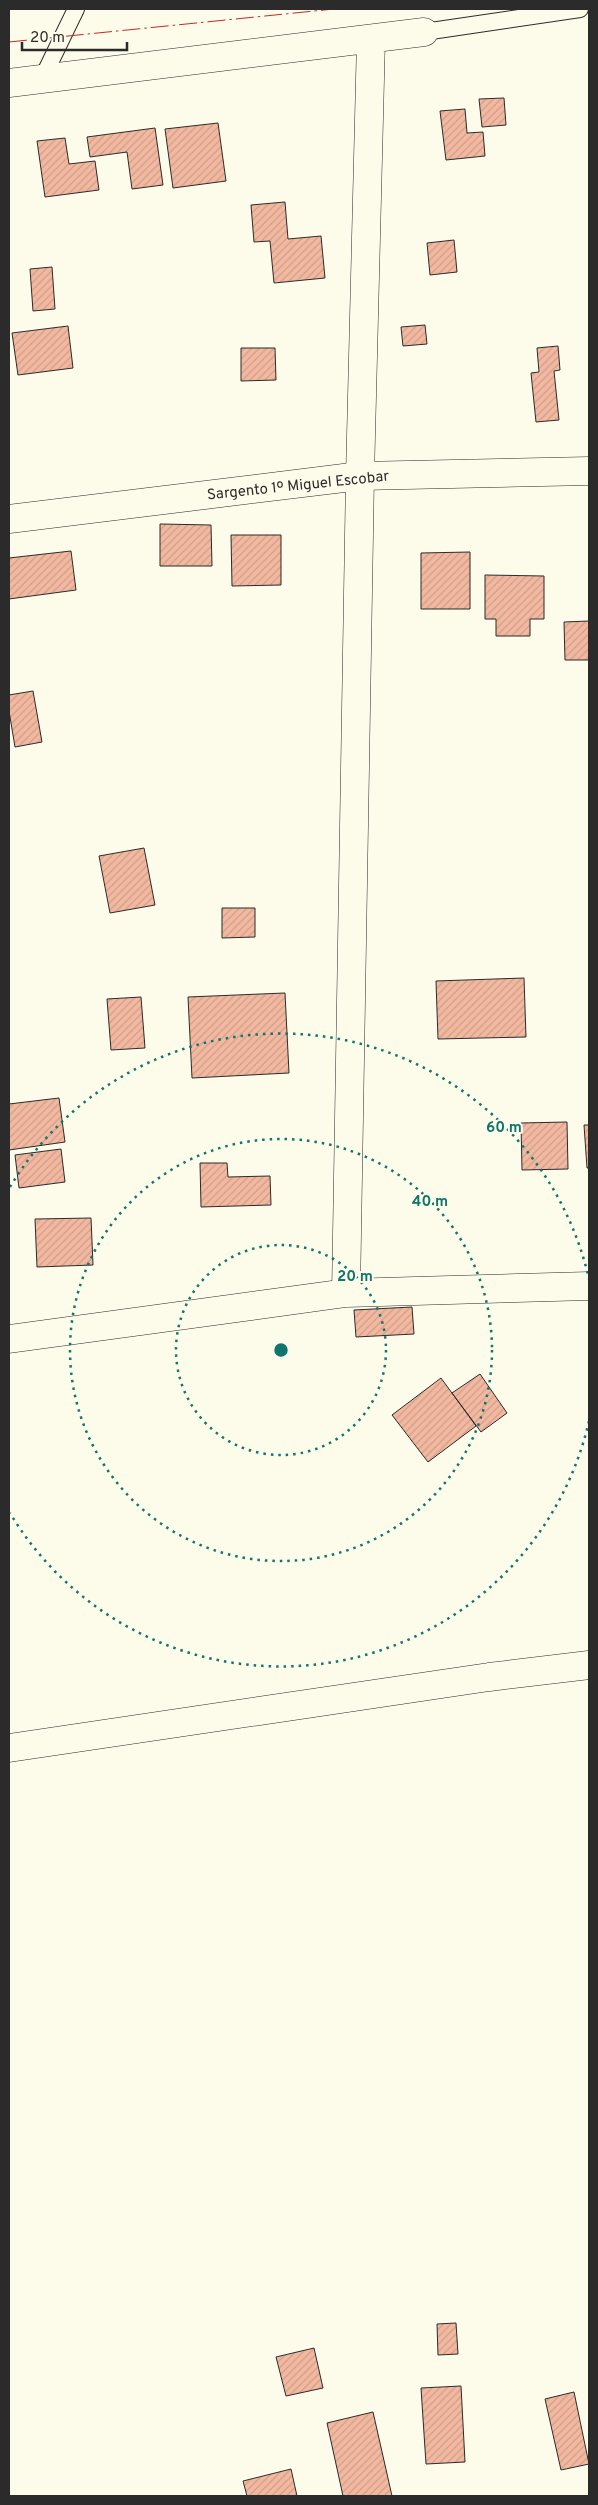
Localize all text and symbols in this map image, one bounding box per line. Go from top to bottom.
scale bar [22,20,128,52]
text: 20 m [30,29,65,48]
street label: Sargento 1º Miguel Escobar [206,467,390,506]
text: 60 m [486,1119,522,1138]
text: 40 m [412,1193,448,1212]
text: 20 m [337,1268,373,1287]
centre of rings [272,1341,290,1359]

